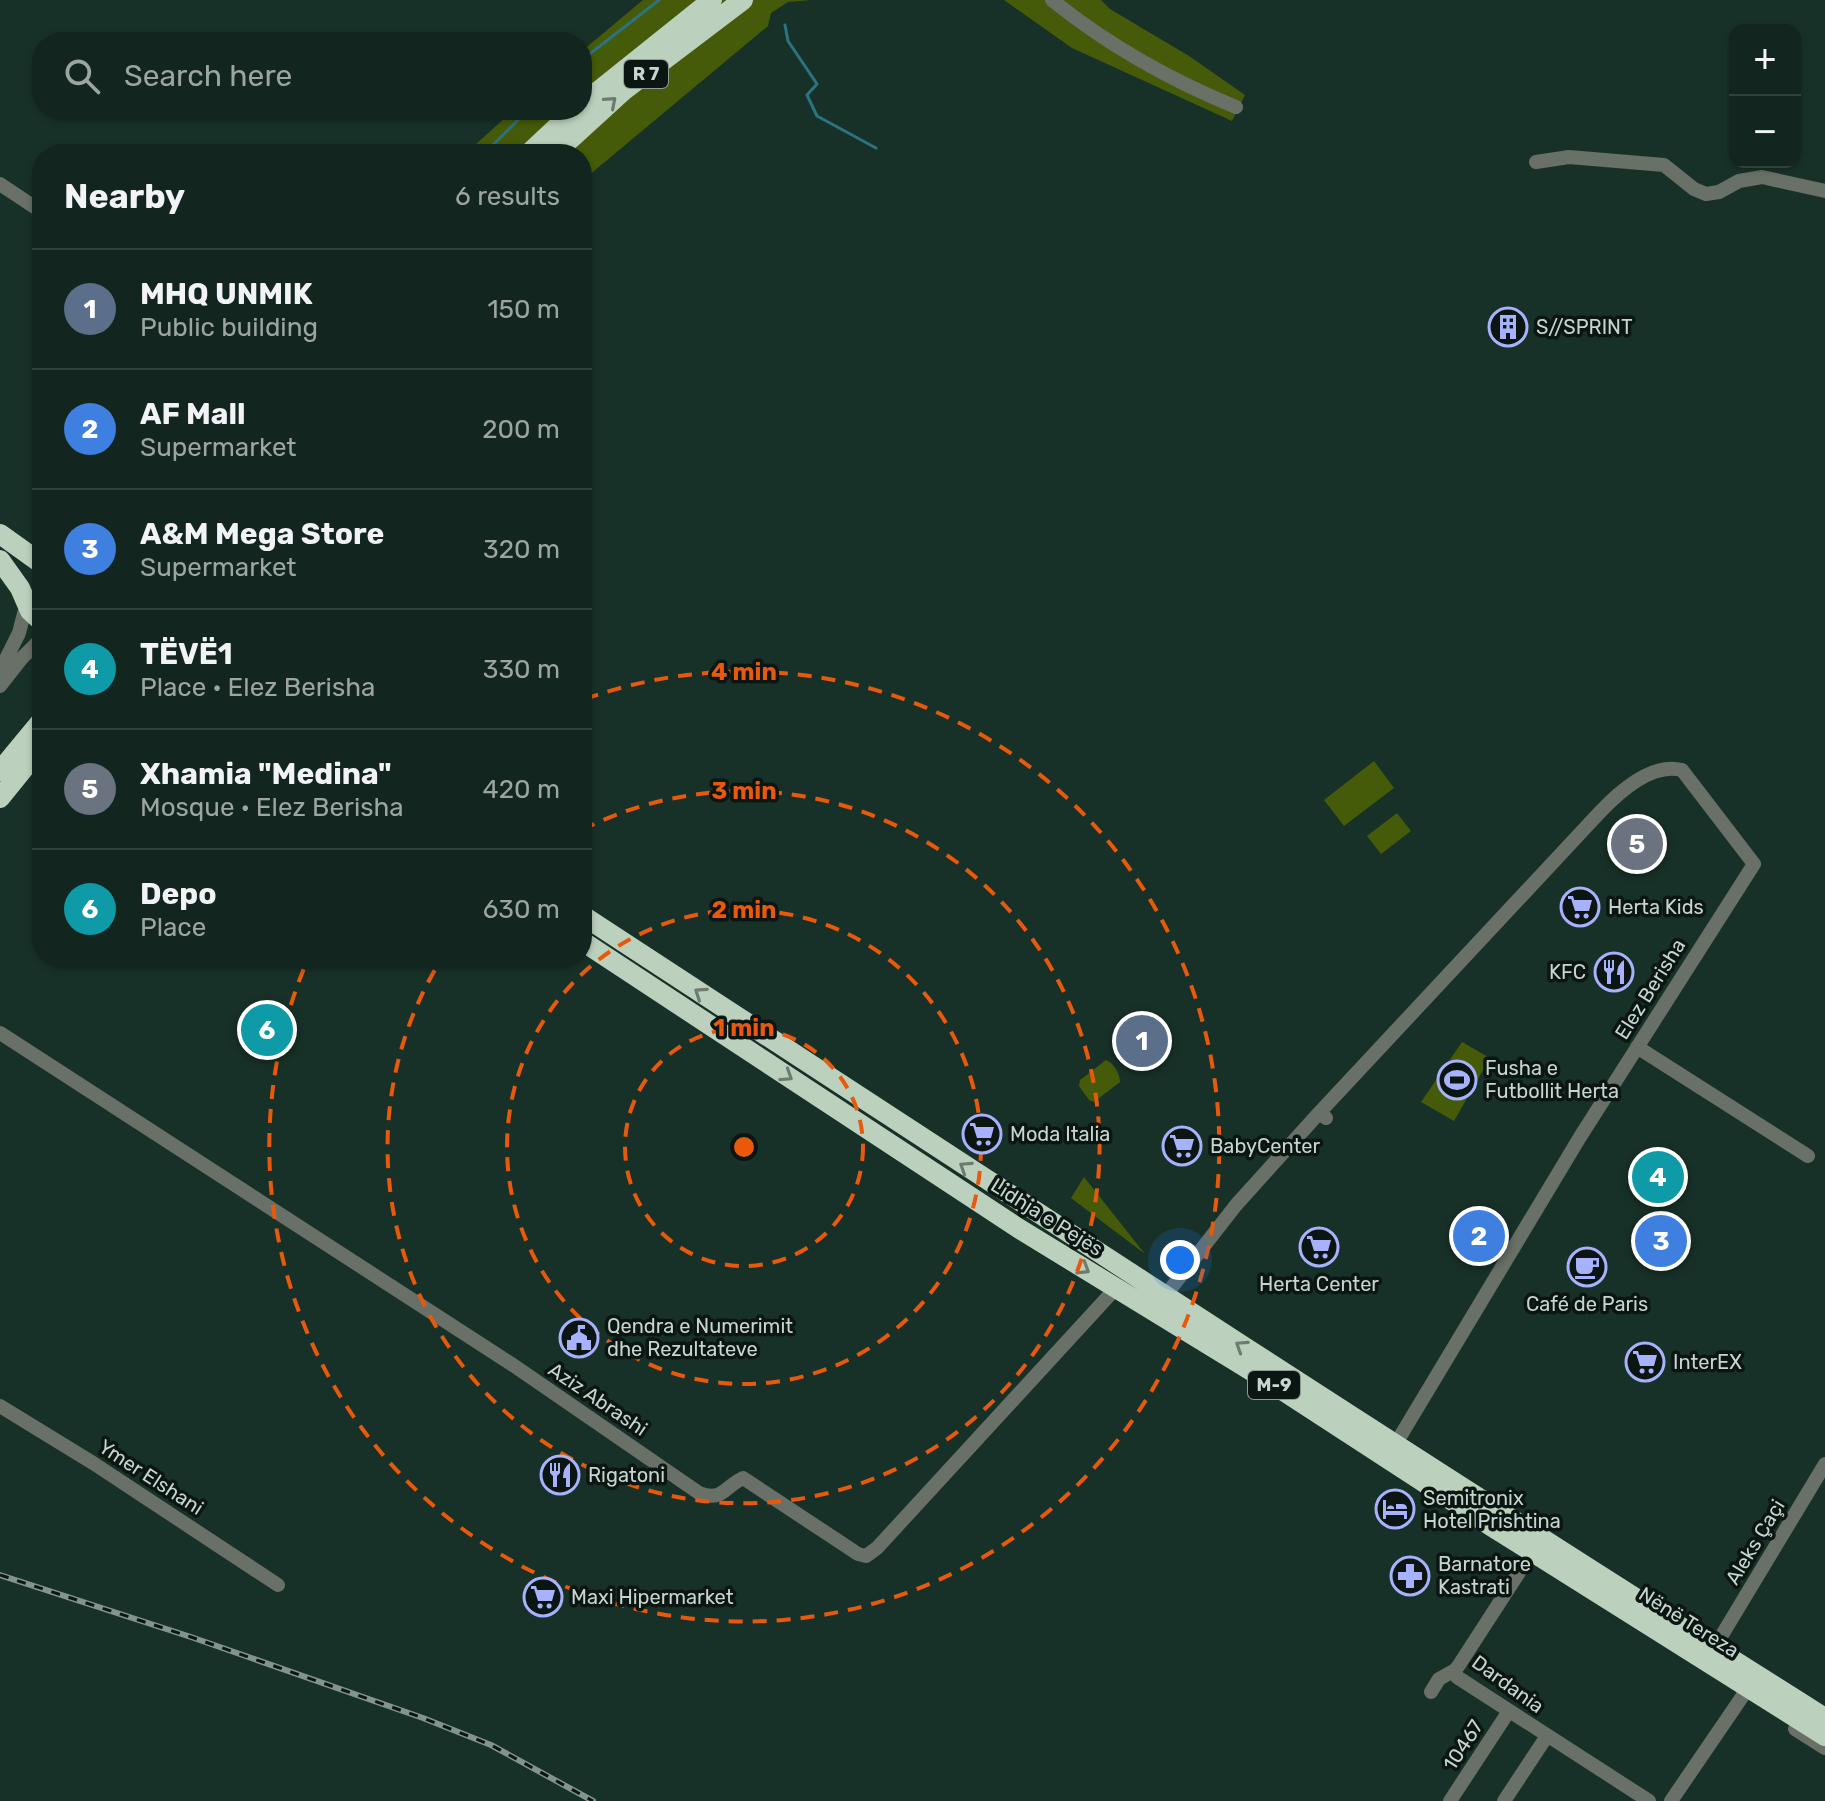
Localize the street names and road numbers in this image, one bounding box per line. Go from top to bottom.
road number: R 7 [624,60,668,88]
street label: Elez Berisha [1610,934,1690,1044]
street label: Lidhja e Pejës [986,1173,1108,1261]
street label: Aziz Abrashi [544,1357,652,1441]
road number: M-9 [1248,1371,1300,1399]
street label: Ymer Elshani [94,1434,208,1520]
street label: Aleks Çaçi [1720,1495,1790,1589]
street label: Nënë Tereza [1635,1582,1743,1662]
street label: Dardania [1467,1650,1549,1718]
street label: 10467 [1438,1715,1488,1775]

